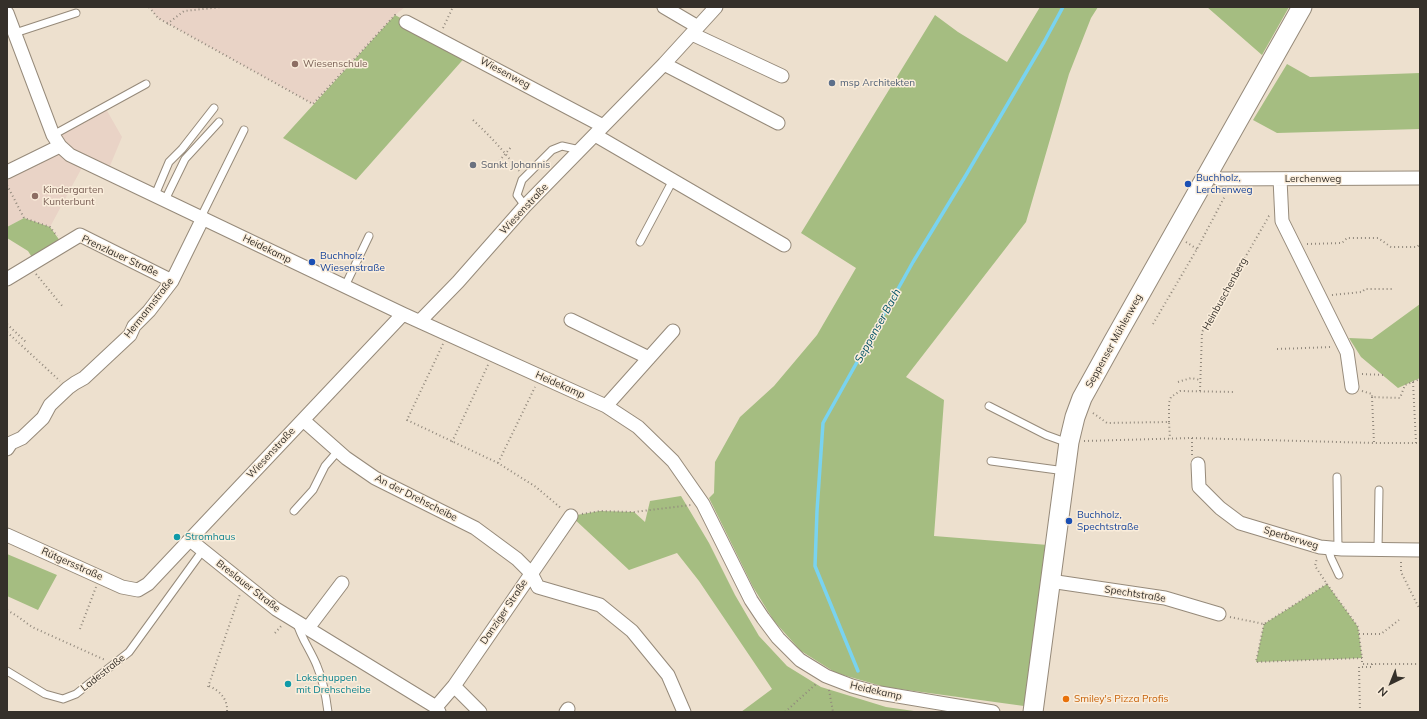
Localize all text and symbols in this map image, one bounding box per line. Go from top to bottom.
street label: Wiesenweg [478,55,532,91]
place label: Wiesenschule [303,58,368,70]
marker: Wiesenschule [290,59,300,69]
place label: msp Architekten [840,77,915,89]
marker: msp Architekten [827,78,837,88]
place label: Sankt Johannis [481,159,550,171]
marker: Sankt Johannis [468,160,478,170]
place label: Buchholz, Lerchenweg [1196,172,1253,196]
street label: Lerchenweg [1285,173,1341,185]
marker: Buchholz, Lerchenweg [1183,179,1193,189]
street label: Wiesenstraße [497,181,551,237]
place label: Kindergarten Kunterbunt [43,184,103,208]
marker: Kindergarten Kunterbunt [30,191,40,201]
street label: Heidekamp [241,232,293,266]
street label: Prenzlauer Straße [80,233,160,279]
place label: Buchholz, Wiesenstraße [320,250,385,274]
street label: Heinbuschenberg [1200,256,1250,332]
marker: Buchholz, Wiesenstraße [307,257,317,267]
street label: Hermannstraße [122,276,176,340]
water label: Seppenser Bach [852,287,904,365]
street label: Seppenser Mühlenweg [1083,292,1145,390]
street label: Heidekamp [533,369,587,401]
street label: Wiesenstraße [244,425,298,481]
street label: An der Drehscheibe [373,472,459,524]
place label: Buchholz, Spechtstraße [1077,509,1139,532]
marker: Buchholz, Spechtstraße [1064,516,1074,526]
street label: Sperberweg [1262,524,1320,552]
place label: Stromhaus [185,531,235,543]
marker: Stromhaus [172,532,182,542]
street label: Rütgersstraße [39,545,105,583]
street label: Breslauer Straße [214,557,282,615]
street label: Danziger Straße [478,577,530,647]
street label: Spechtstraße [1104,583,1166,605]
street label: Ladestraße [79,652,127,694]
north arrow [1371,663,1411,703]
place label: Lokschuppen mit Drehscheibe [296,672,371,696]
marker: Lokschuppen mit Drehscheibe [283,679,293,689]
street label: Heidekamp [849,679,903,703]
text: N [1375,684,1391,700]
place label: Smiley's Pizza Profis [1074,693,1168,705]
marker: Smiley's Pizza Profis [1061,694,1071,704]

